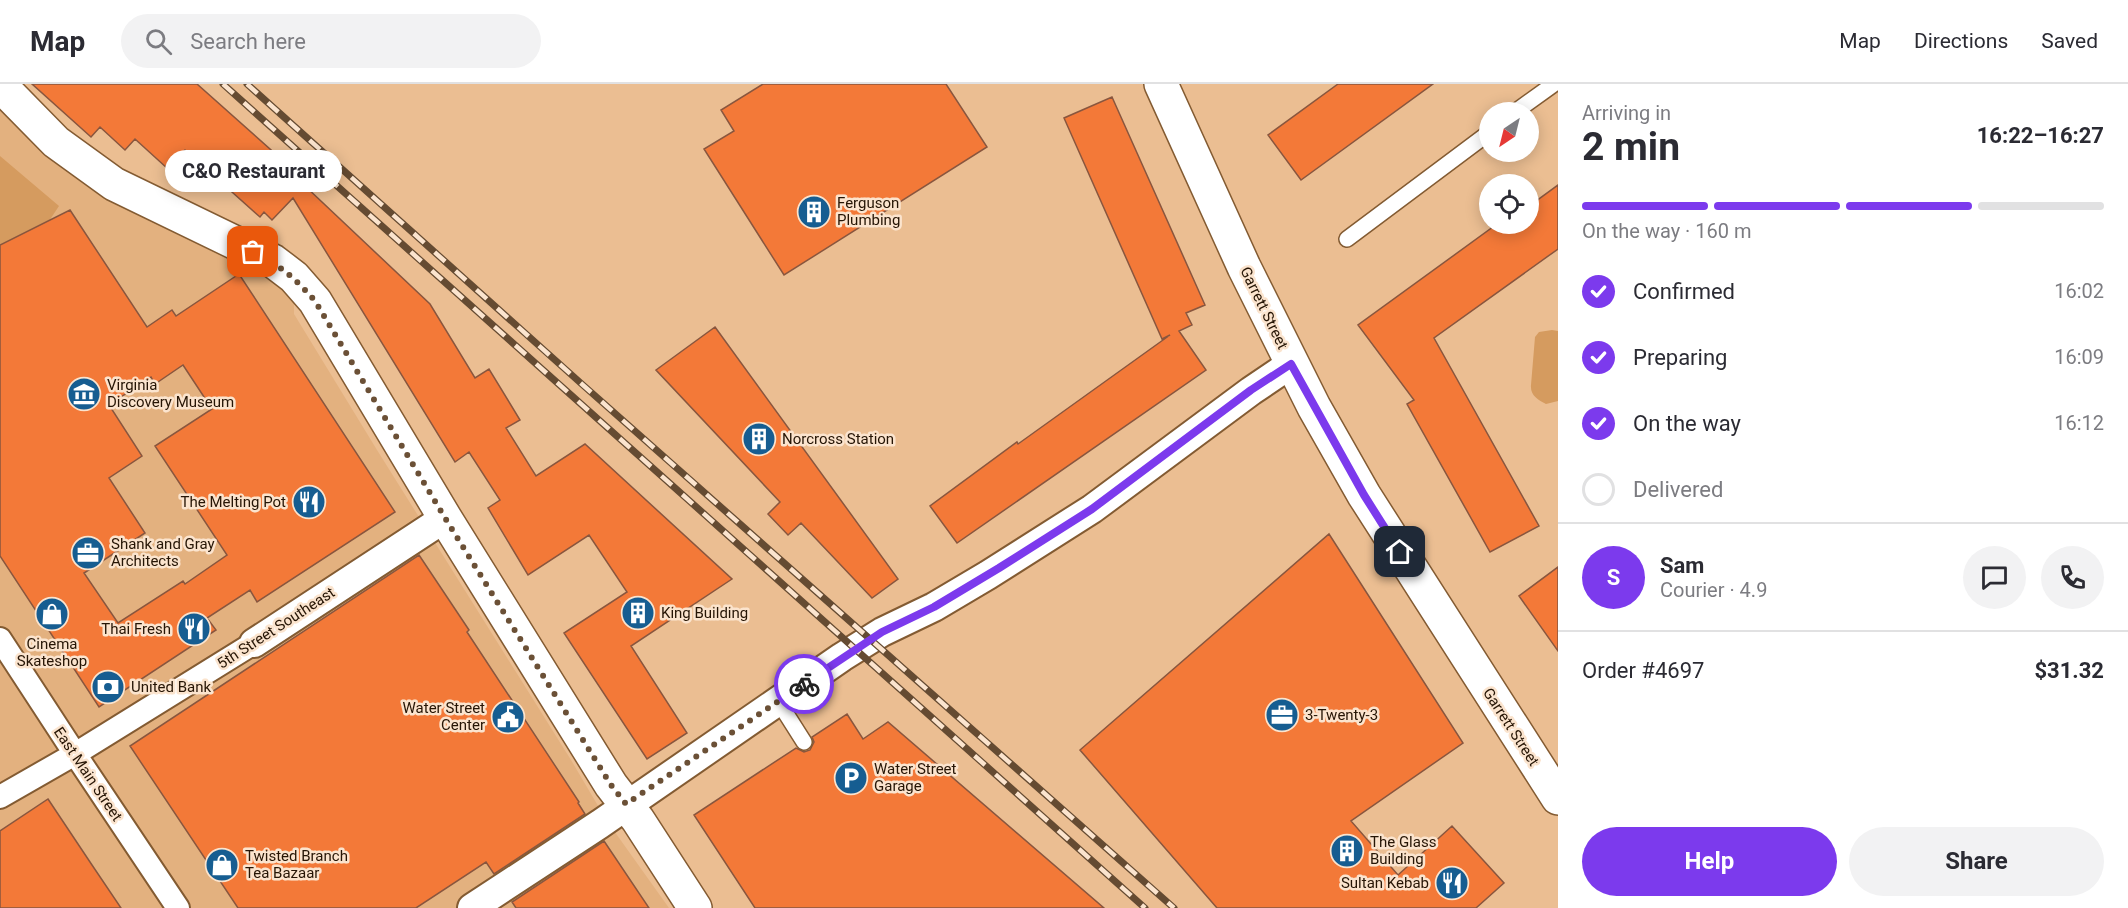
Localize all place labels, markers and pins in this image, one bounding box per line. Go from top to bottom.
callout: C&O Restaurant [164,150,342,192]
building icon: Ferguson Plumbing [796,194,832,230]
place label: Ferguson Plumbing [837,194,900,229]
pin [227,226,278,277]
museum icon: Virginia Discovery Museum [66,376,102,412]
place label: Virginia Discovery Museum [107,376,234,411]
building icon: Norcross Station [741,421,777,457]
place label: Norcross Station [782,430,894,448]
restaurant icon: The Melting Pot [291,484,327,520]
place label: The Melting Pot [181,493,286,511]
pin [1374,526,1425,577]
office icon: Shank and Gray Architects [70,535,106,571]
place label: Shank and Gray Architects [111,535,215,570]
building icon: King Building [620,595,656,631]
shop icon: Cinema Skateshop [34,596,70,632]
place label: King Building [661,604,748,622]
restaurant icon: Thai Fresh [176,611,212,647]
place label: Thai Fresh [101,620,171,638]
place label: Cinema Skateshop [17,635,87,670]
bank icon: United Bank [90,669,126,705]
place label: United Bank [131,678,211,696]
office icon: 3-Twenty-3 [1264,697,1300,733]
place label: Water Street Center [403,699,485,734]
public building icon: Water Street Center [490,699,526,735]
place label: 3-Twenty-3 [1305,706,1378,724]
parking icon: Water Street Garage [833,760,869,796]
place label: Water Street Garage [874,760,957,795]
building icon: The Glass Building [1329,833,1365,869]
place label: The Glass Building [1370,833,1436,868]
shop icon: Twisted Branch Tea Bazaar [204,847,240,883]
place label: Twisted Branch Tea Bazaar [245,847,348,882]
restaurant icon: Sultan Kebab [1434,865,1470,901]
place label: Sultan Kebab [1341,874,1429,892]

